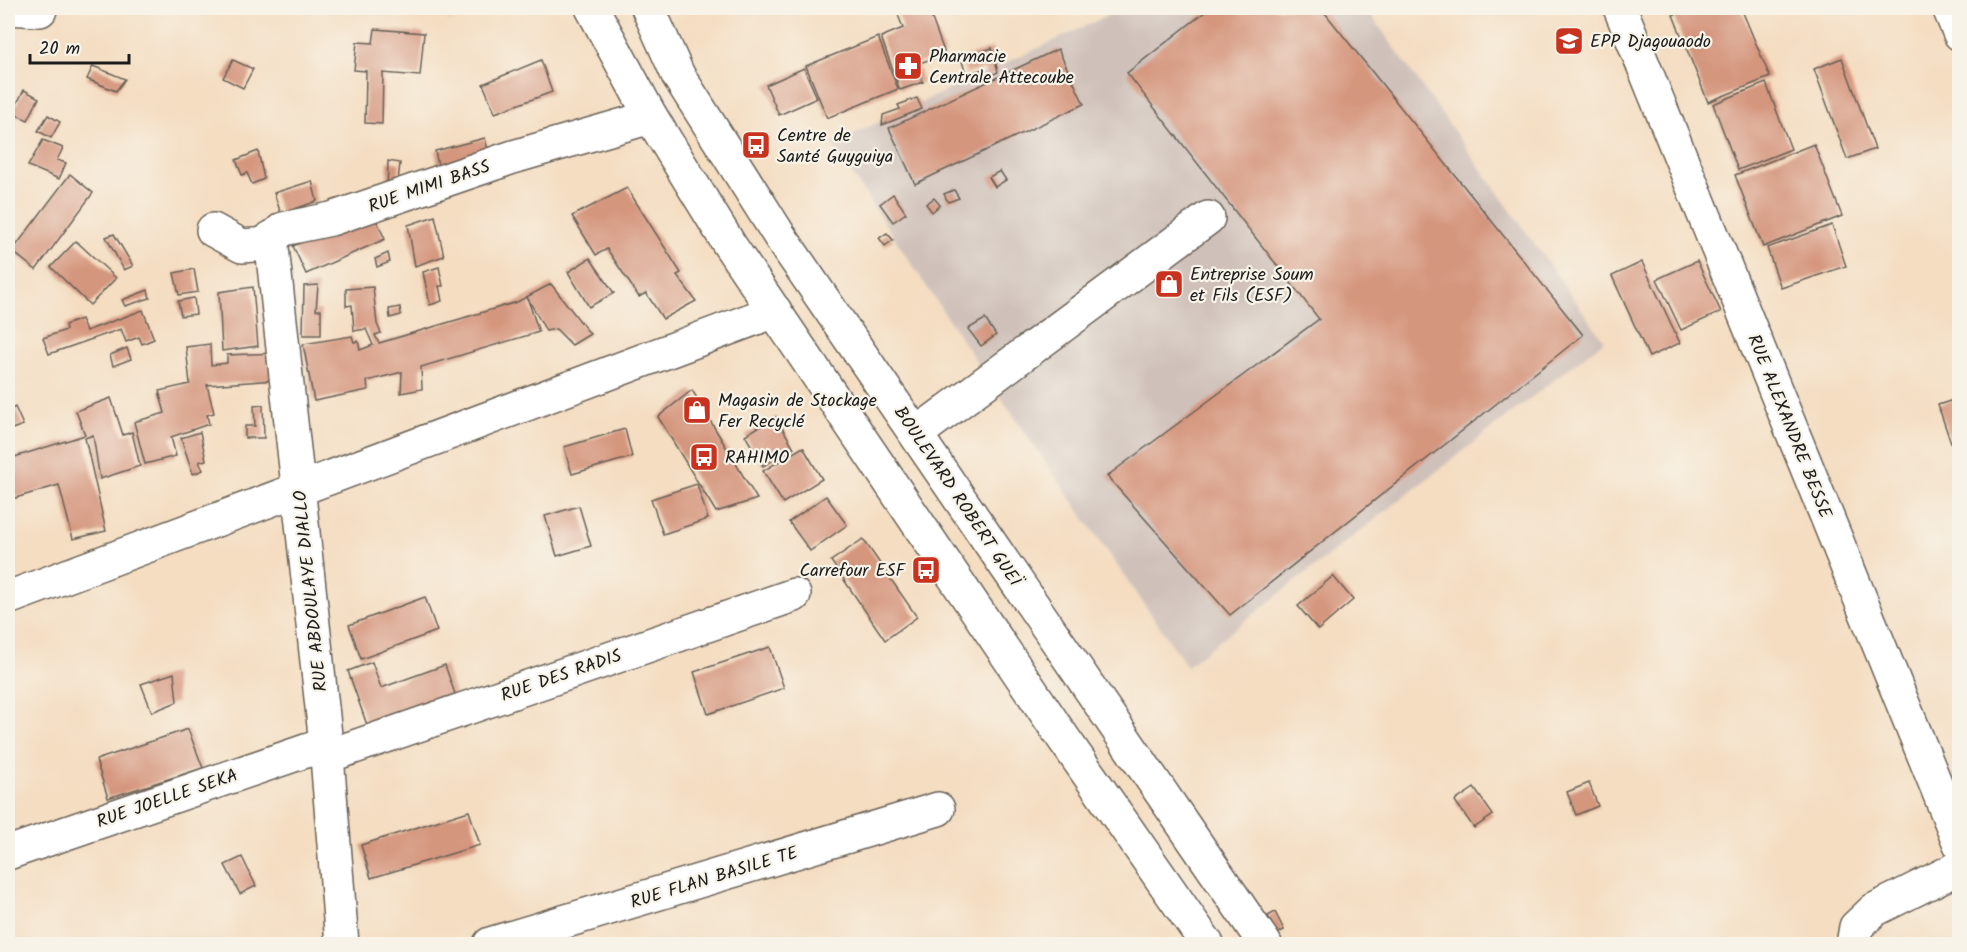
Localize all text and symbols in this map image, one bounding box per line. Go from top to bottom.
school or university icon: EPP Djagouaodo [1553,25,1585,57]
scale bar [30,27,129,65]
place label: EPP Djagouaodo [1590,28,1711,57]
text: 20 m [39,35,80,64]
place label: Pharmacie Centrale Attecoube [929,43,1074,93]
pharmacy icon: Pharmacie Centrale Attecoube [892,50,924,82]
place label: Centre de Santé Guyguiya [777,122,893,172]
bus stop icon: Centre de Santé Guyguiya [740,129,772,161]
street label: RUE MIMI BASS [365,153,495,222]
place label: Entreprise Soum et Fils (ESF) [1190,261,1314,311]
shop icon: Entreprise Soum et Fils (ESF) [1153,268,1185,300]
street label: RUE ALEXANDRE BESSE [1738,330,1839,523]
place label: Magasin de Stockage Fer Recyclé [718,387,877,437]
shop icon: Magasin de Stockage Fer Recyclé [681,394,713,426]
street label: BOULEVARD ROBERT GUEÏ [885,401,1029,595]
bus stop icon: RAHIMO [688,441,720,473]
place label: RAHIMO [725,444,789,473]
street label: RUE ABDOULAYE DIALLO [286,489,336,693]
bus stop icon: Carrefour ESF [910,554,942,586]
place label: Carrefour ESF [800,557,907,586]
street label: RUE DES RADIS [497,642,626,711]
street label: RUE JOELLE SEKA [93,762,242,837]
street label: RUE FLAN BASILE TE [627,839,802,918]

